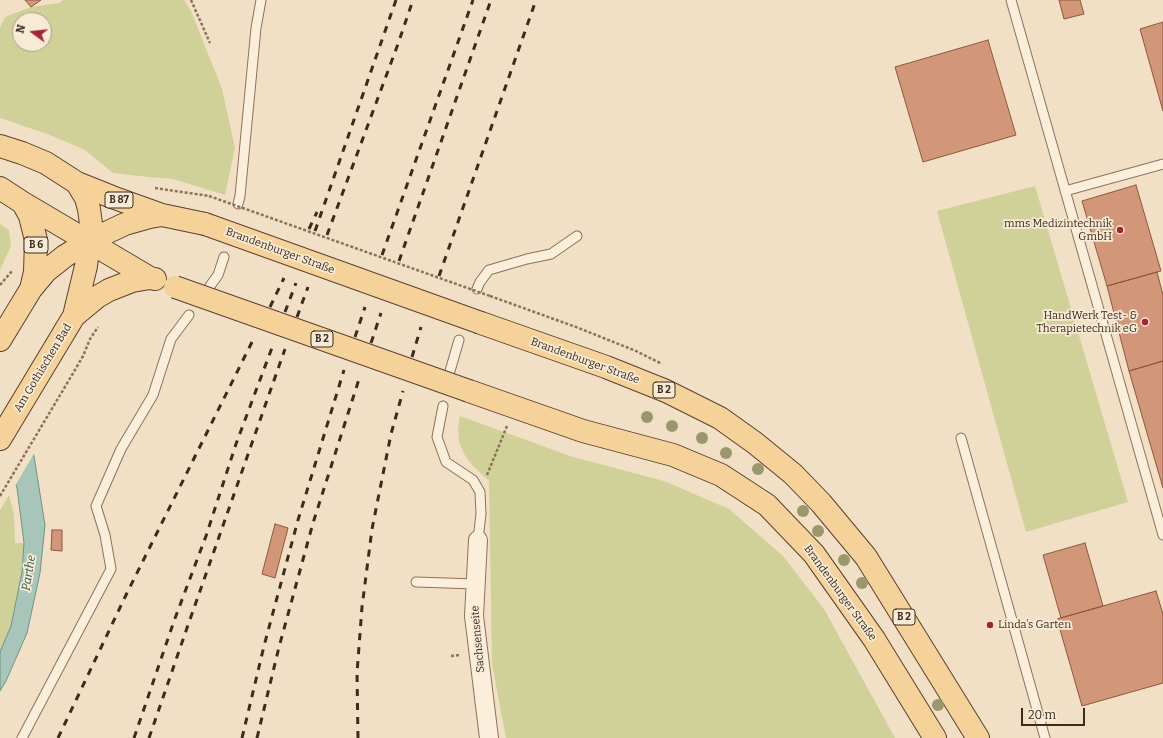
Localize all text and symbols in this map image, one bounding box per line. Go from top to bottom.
north arrow [12,12,52,52]
text: N [14,23,28,35]
road number: B 87 [105,192,133,208]
place label: mms Medizintechnik GmbH [1004,217,1112,243]
street label: Brandenburger Straße [224,225,336,277]
marker: mms Medizintechnik GmbH [1115,225,1125,235]
road number: B 6 [24,237,48,253]
place label: HandWerk Test- & Therapietechnik eG [1037,309,1137,335]
marker: HandWerk Test- & Therapietechnik eG [1140,317,1150,327]
street label: Am Gothischen Bad [11,321,75,415]
road number: B 2 [311,331,333,347]
street label: Brandenburger Straße [529,335,641,387]
road number: B 2 [653,382,675,398]
street label: Brandenburger Straße [801,543,879,643]
water label: Parthe [19,554,39,592]
street label: Sachsenseite [468,605,488,673]
road number: B 2 [893,609,915,625]
place label: Linda's Garten [998,618,1071,632]
marker: Linda's Garten [985,620,995,630]
scale bar [1023,700,1087,726]
text: 20 m [1028,708,1056,722]

